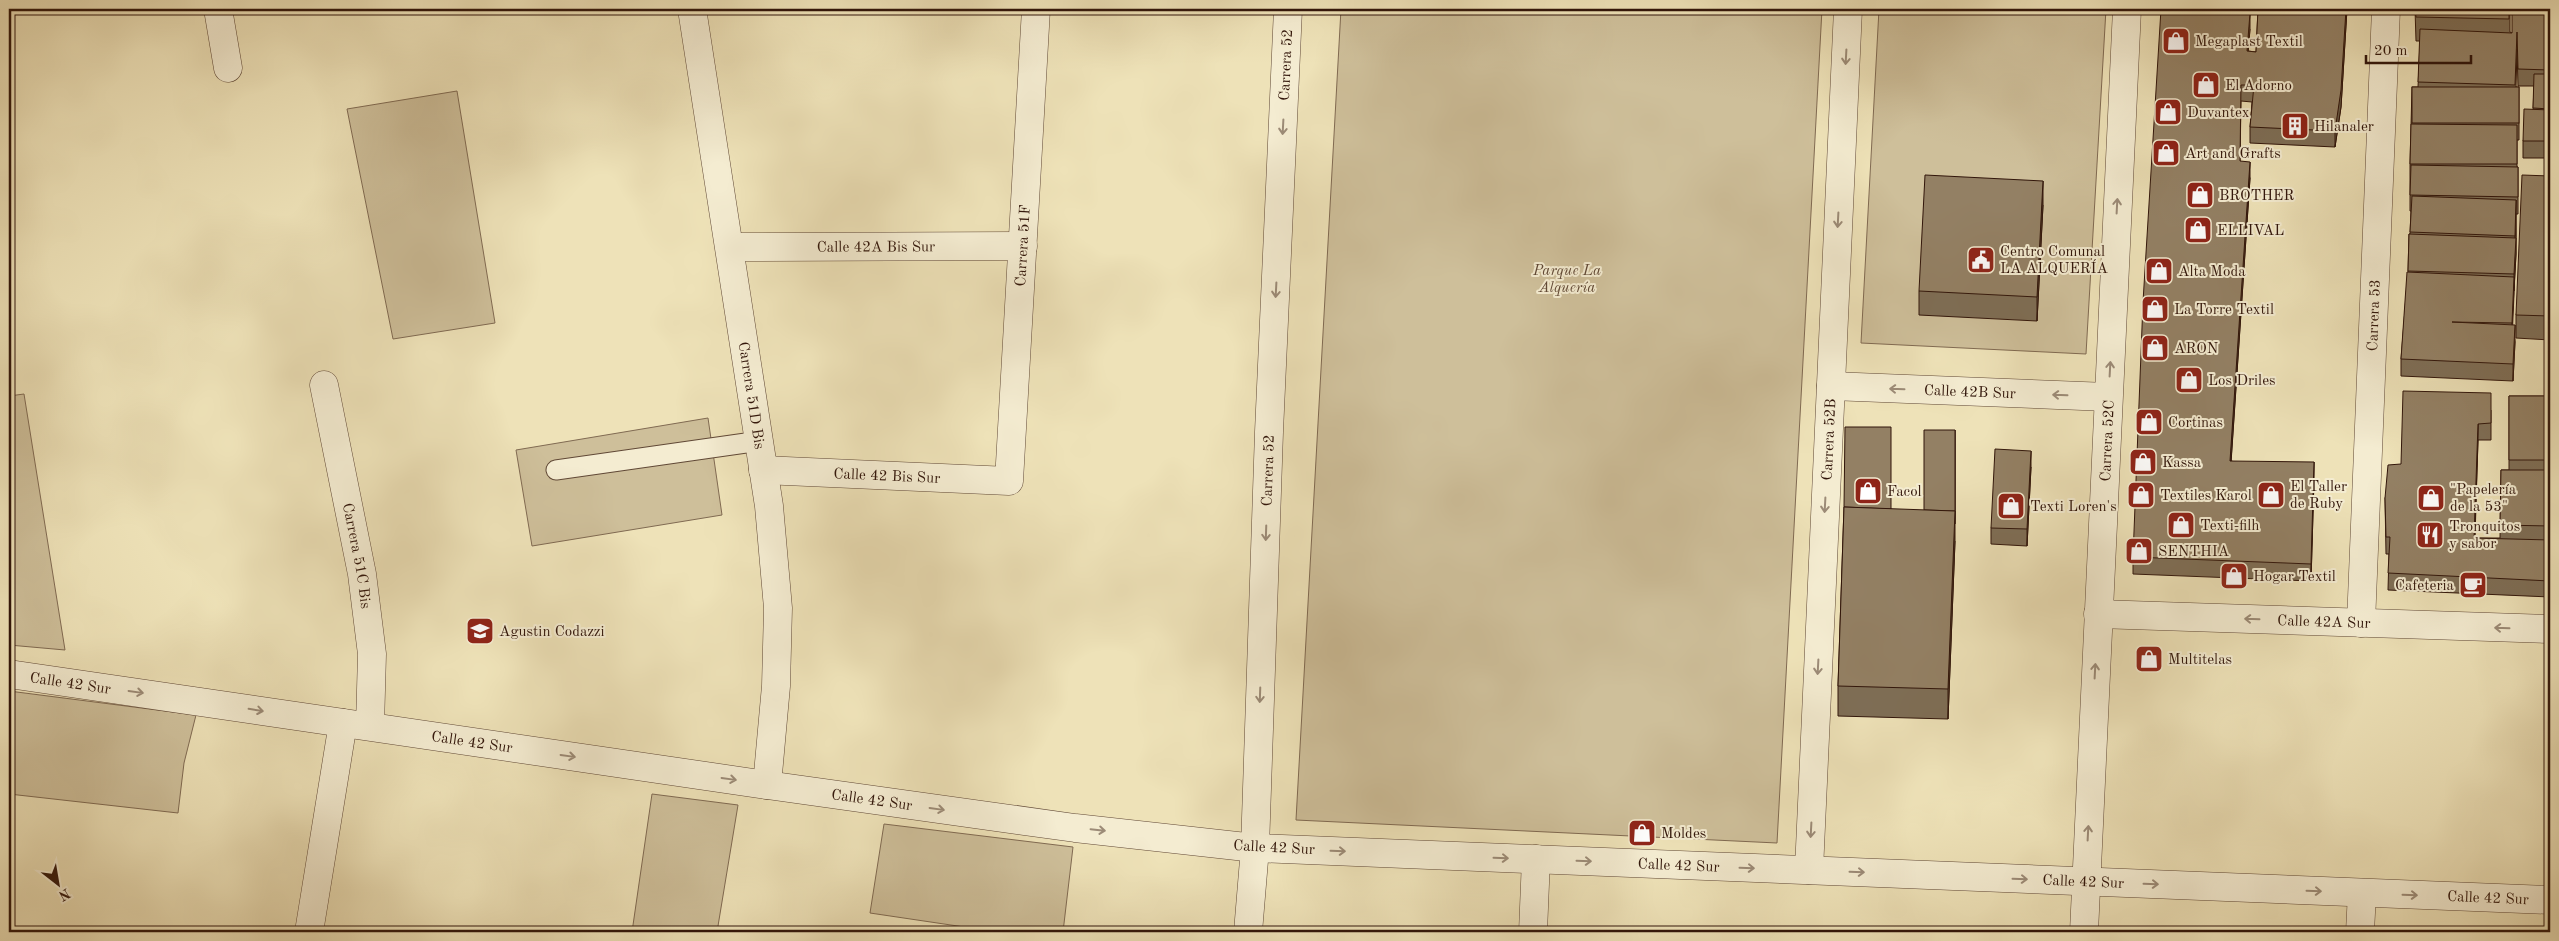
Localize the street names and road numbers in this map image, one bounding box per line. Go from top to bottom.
street label: Carrera 52 [1278,29,1296,101]
street label: Carrera 51F [1014,204,1034,287]
street label: Calle 42A Bis Sur [817,240,935,256]
street label: Carrera 53 [2366,279,2384,352]
street label: Carrera 51D Bis [735,341,766,450]
street label: Calle 42B Sur [1923,384,2016,402]
street label: Carrera 52B [1821,398,1839,481]
street label: Carrera 52C [2099,399,2118,482]
street label: Carrera 52 [1260,434,1278,507]
street label: Calle 42 Bis Sur [833,467,941,487]
street label: Carrera 51C Bis [339,502,372,610]
street label: Calle 42A Sur [2277,614,2371,632]
street label: Calle 42 Sur [29,671,112,698]
street label: Calle 42 Sur [430,730,513,757]
street label: Calle 42 Sur [830,788,913,814]
street label: Calle 42 Sur [1233,839,1315,858]
street label: Calle 42 Sur [1637,857,1720,876]
street label: Calle 42 Sur [2042,874,2124,892]
street label: Calle 42 Sur [2447,890,2529,908]

